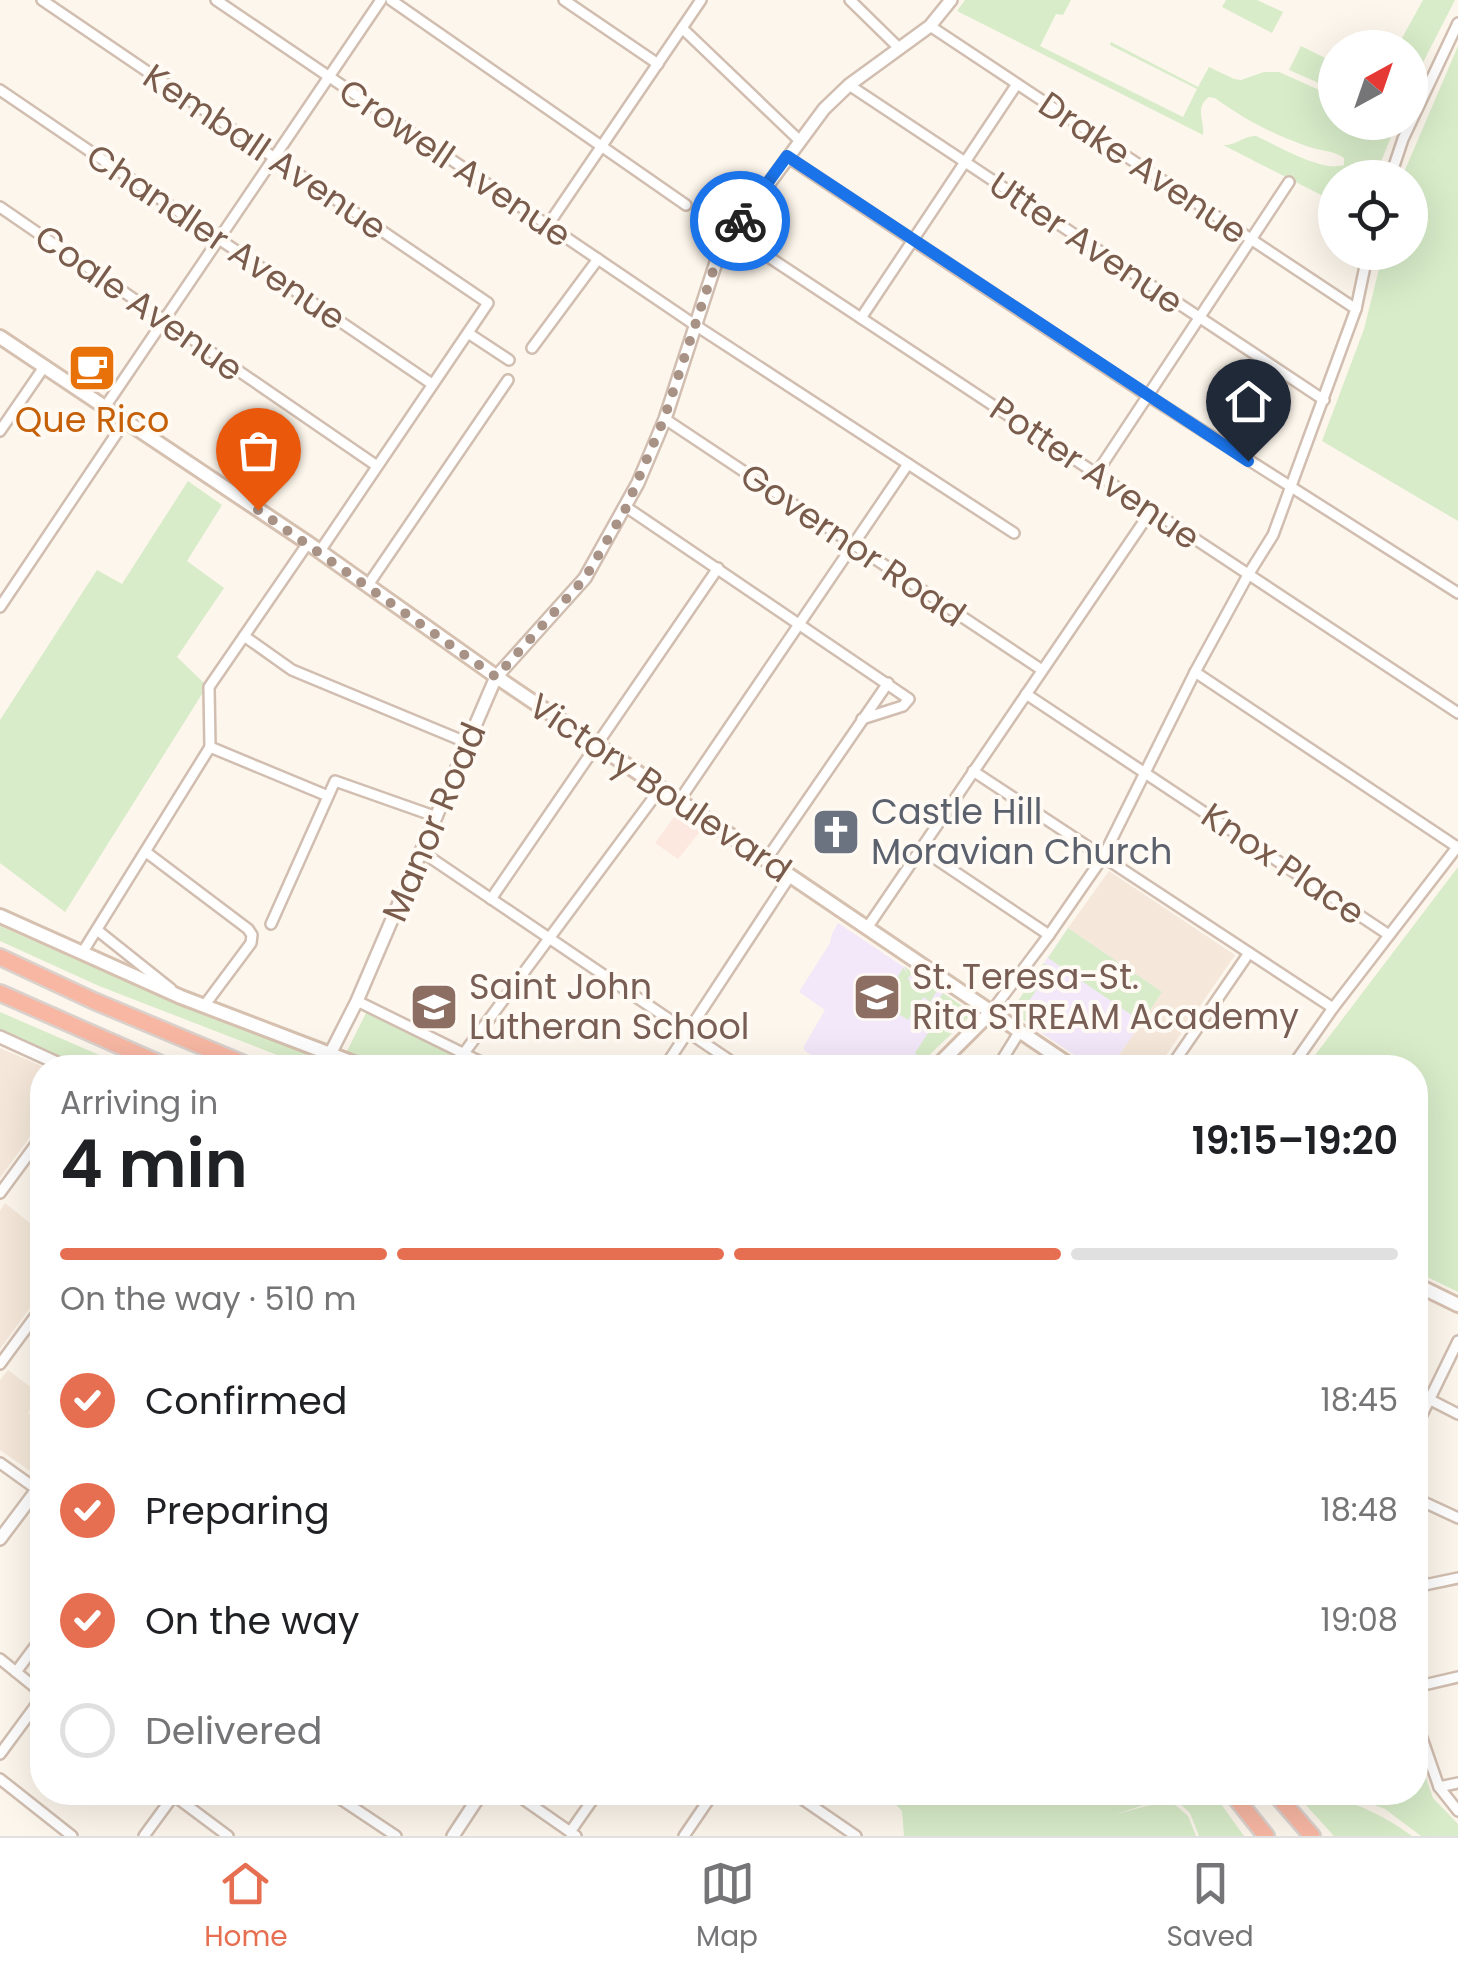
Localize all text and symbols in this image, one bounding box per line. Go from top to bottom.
north arrow [1318,30,1428,140]
map controls [1318,30,1428,270]
street label: Kemball Avenue [134,52,397,251]
street label: Crowell Avenue [329,67,581,259]
street label: Drake Avenue [1029,80,1257,256]
street label: Chandler Avenue [77,131,356,342]
street label: Utter Avenue [979,159,1193,326]
button: locate [1318,160,1428,270]
courier [690,171,790,271]
icon: bike [713,194,768,249]
street label: Coale Avenue [25,212,253,393]
cafe icon: Que Rico [66,342,118,394]
pin [1206,359,1291,462]
icon: home [1221,374,1276,429]
street label: Potter Avenue [981,384,1210,561]
place label: Que Rico [15,395,169,444]
pin [216,408,301,511]
icon: bag [231,423,286,478]
street label: Governor Road [731,451,976,638]
street label: Victory Boulevard [519,681,801,894]
street label: Manor Road [370,715,498,929]
place label: Castle Hill Moravian Church [871,787,1172,876]
street label: Knox Place [1192,791,1375,936]
church icon: Castle Hill Moravian Church [810,806,862,858]
place label: St. Teresa-St. Rita STREAM Academy [912,952,1299,1041]
place label: Saint John Lutheran School [469,962,749,1051]
school or university icon: St. Teresa-St. Rita STREAM Academy [851,971,903,1023]
school or university icon: Saint John Lutheran School [408,981,460,1033]
text: Arriving in [60,1080,218,1125]
text: 19:15–19:20 [1192,1114,1398,1167]
text: 4 min [60,1119,248,1210]
text: On the way · 510 m [60,1276,356,1321]
icon: check [60,1373,115,1428]
text: Confirmed [145,1374,347,1427]
text: 18:45 [1321,1377,1398,1422]
icon: check [60,1483,115,1538]
text: Preparing [145,1484,330,1537]
text: 18:48 [1320,1487,1398,1532]
icon: check [60,1593,115,1648]
text: On the way [145,1594,359,1647]
text: 19:08 [1320,1597,1398,1642]
text: Delivered [145,1704,322,1757]
tab: Home [204,1856,288,1958]
tab: Map [696,1856,758,1958]
tab: Saved [1166,1856,1254,1958]

